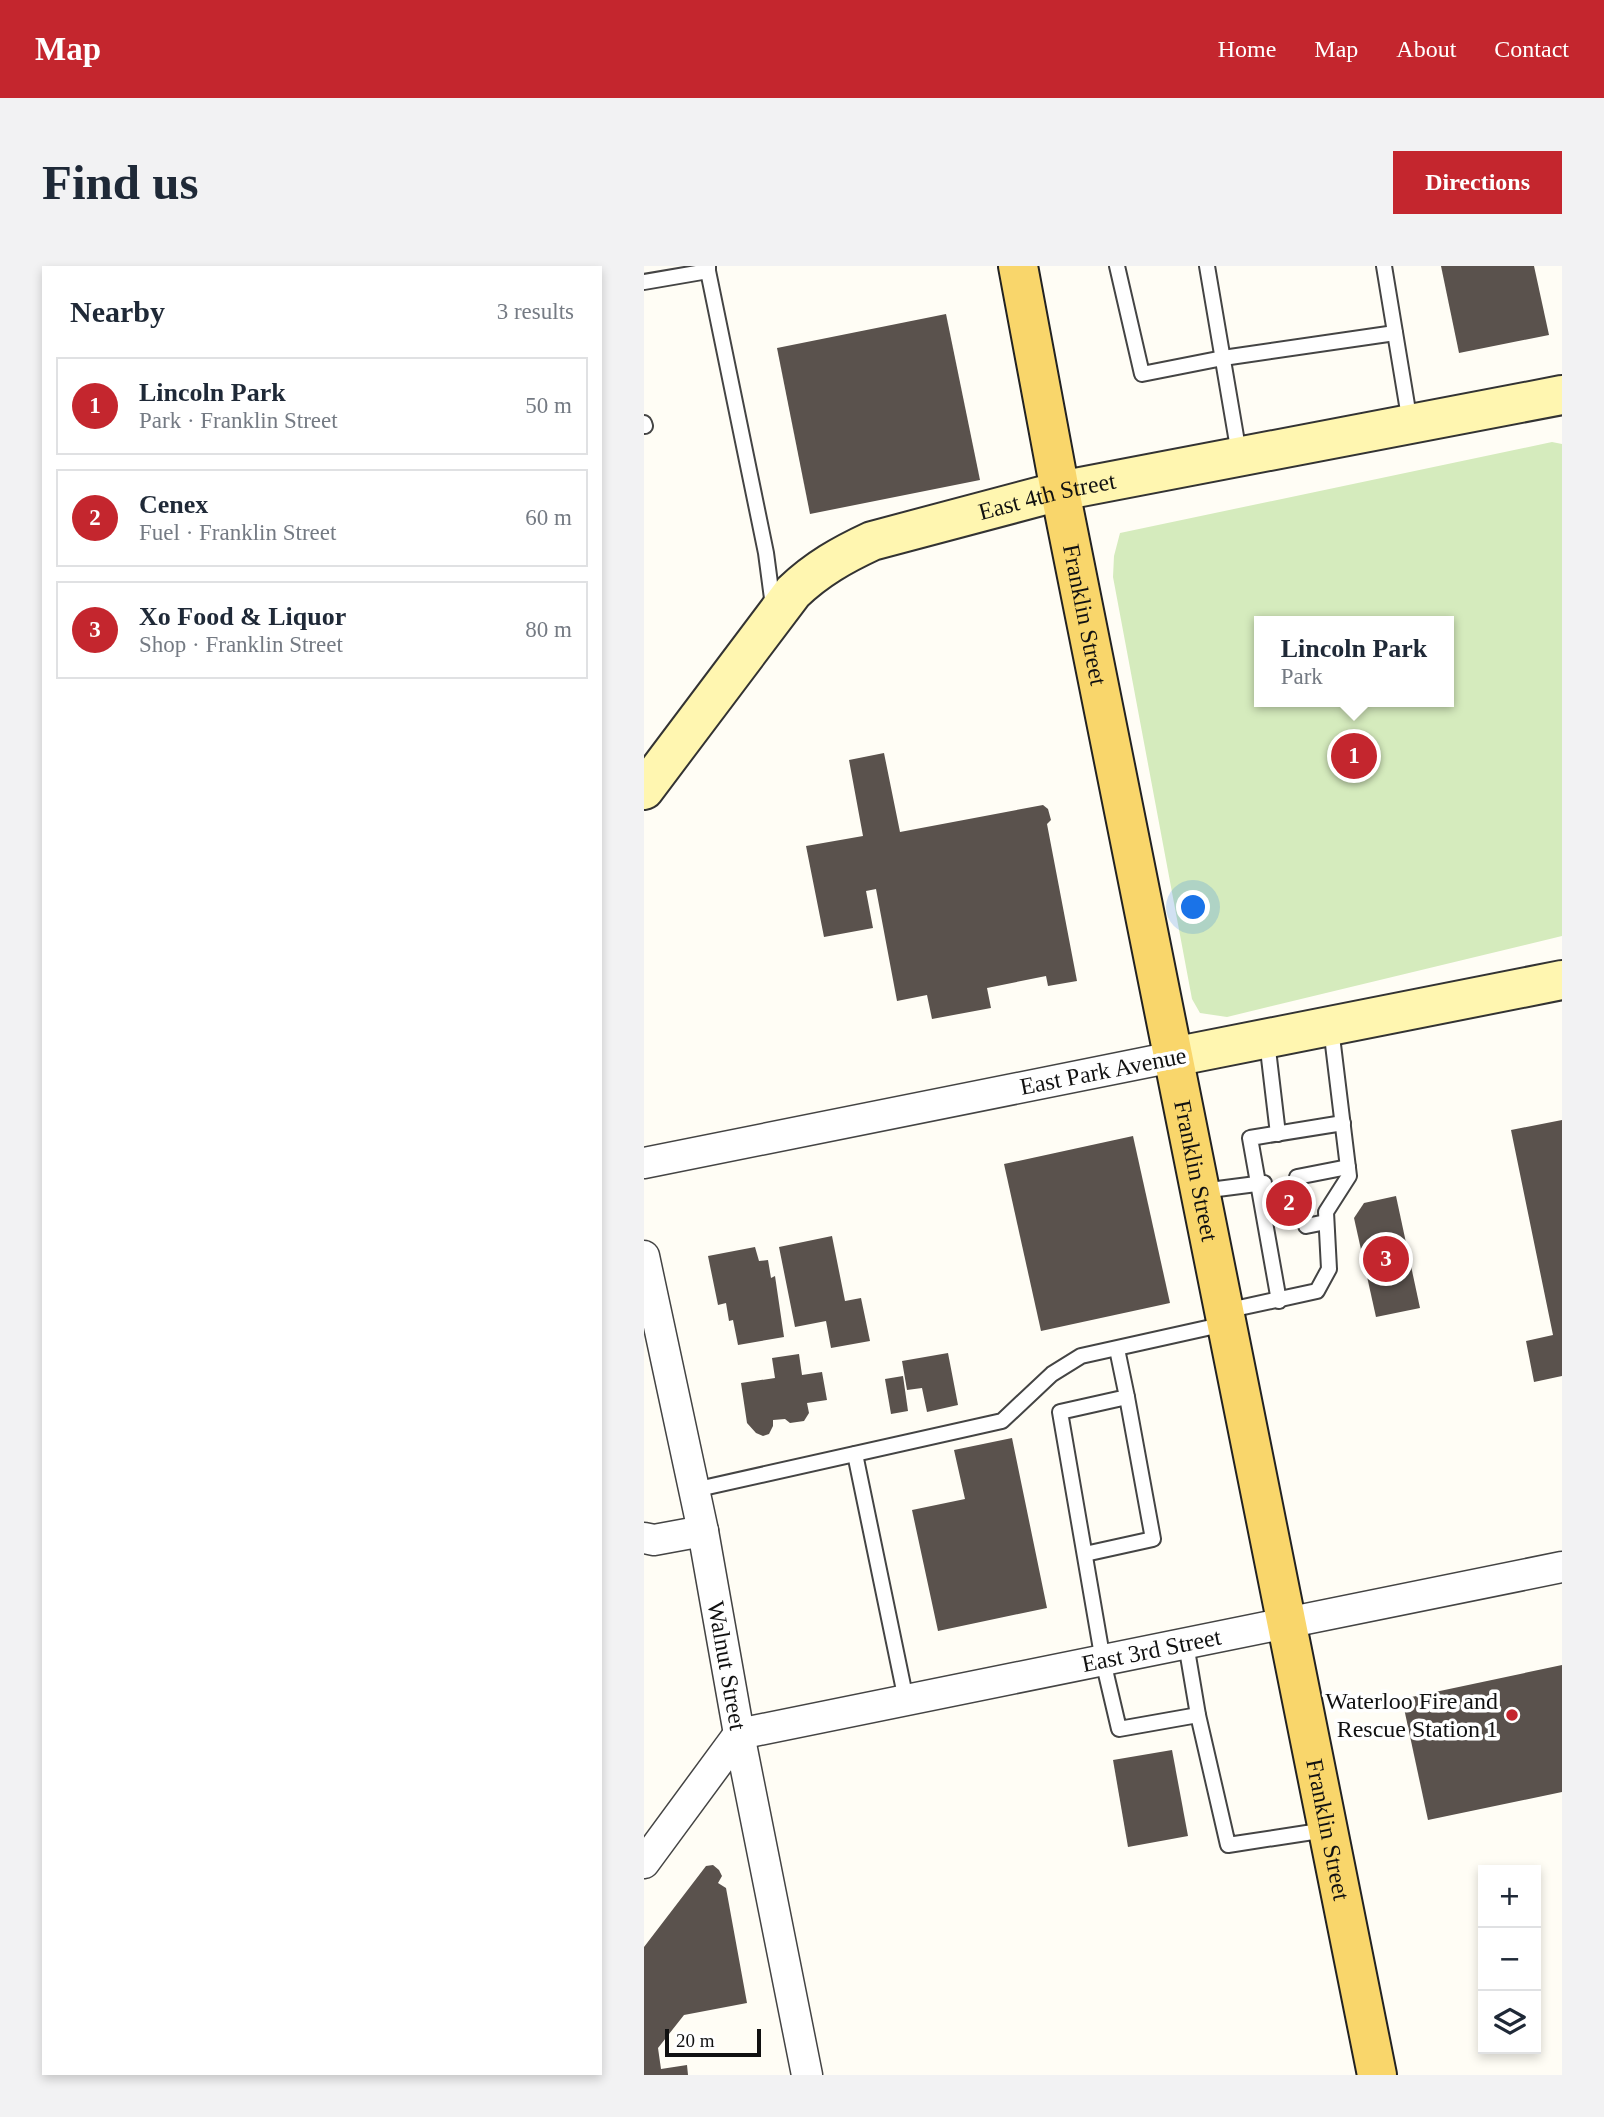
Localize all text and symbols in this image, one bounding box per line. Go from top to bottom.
text: Map [35,31,101,67]
text: Home [1218,36,1276,62]
text: Map [1314,36,1358,62]
text: About [1396,36,1456,62]
text: Contact [1494,36,1569,62]
button: Directions [1393,151,1562,214]
text: Find us [42,155,199,210]
text: Nearby [70,295,165,328]
text: 3 results [497,299,574,324]
text: Lincoln Park [139,378,286,407]
text: 1 [89,393,101,418]
text: 50 m [525,393,572,418]
text: Park · Franklin Street [139,408,338,433]
street label: East 4th Street [976,468,1118,525]
text: Cenex [139,490,208,519]
text: 2 [89,505,101,530]
text: 60 m [525,505,572,530]
text: Fuel · Franklin Street [139,520,336,545]
street label: Franklin Street [1058,542,1112,688]
text: Xo Food & Liquor [139,602,346,631]
popup [1254,616,1454,707]
text: 3 [89,617,101,642]
text: 80 m [525,617,572,642]
text: Shop · Franklin Street [139,632,343,657]
text: Lincoln Park [1281,634,1427,663]
text: Park [1281,664,1323,689]
pin: 1 [1331,730,1377,782]
your location [1176,890,1210,924]
street label: East Park Avenue [1018,1042,1188,1100]
street label: Franklin Street [1169,1098,1223,1244]
pin: 2 [1266,1177,1312,1229]
pin: 3 [1363,1233,1409,1285]
street label: Walnut Street [703,1599,751,1733]
street label: East 3rd Street [1080,1623,1224,1677]
place label: Waterloo Fire and Rescue Station 1 [1325,1688,1498,1742]
marker: Waterloo Fire and Rescue Station 1 [1504,1707,1520,1723]
street label: Franklin Street [1301,1757,1355,1903]
map controls [1478,1865,1541,2054]
button: + [1478,1865,1541,1928]
button: − [1478,1928,1541,1991]
button: layers [1478,1991,1541,2054]
scale bar [665,2026,761,2058]
text: 20 m [676,2030,715,2051]

